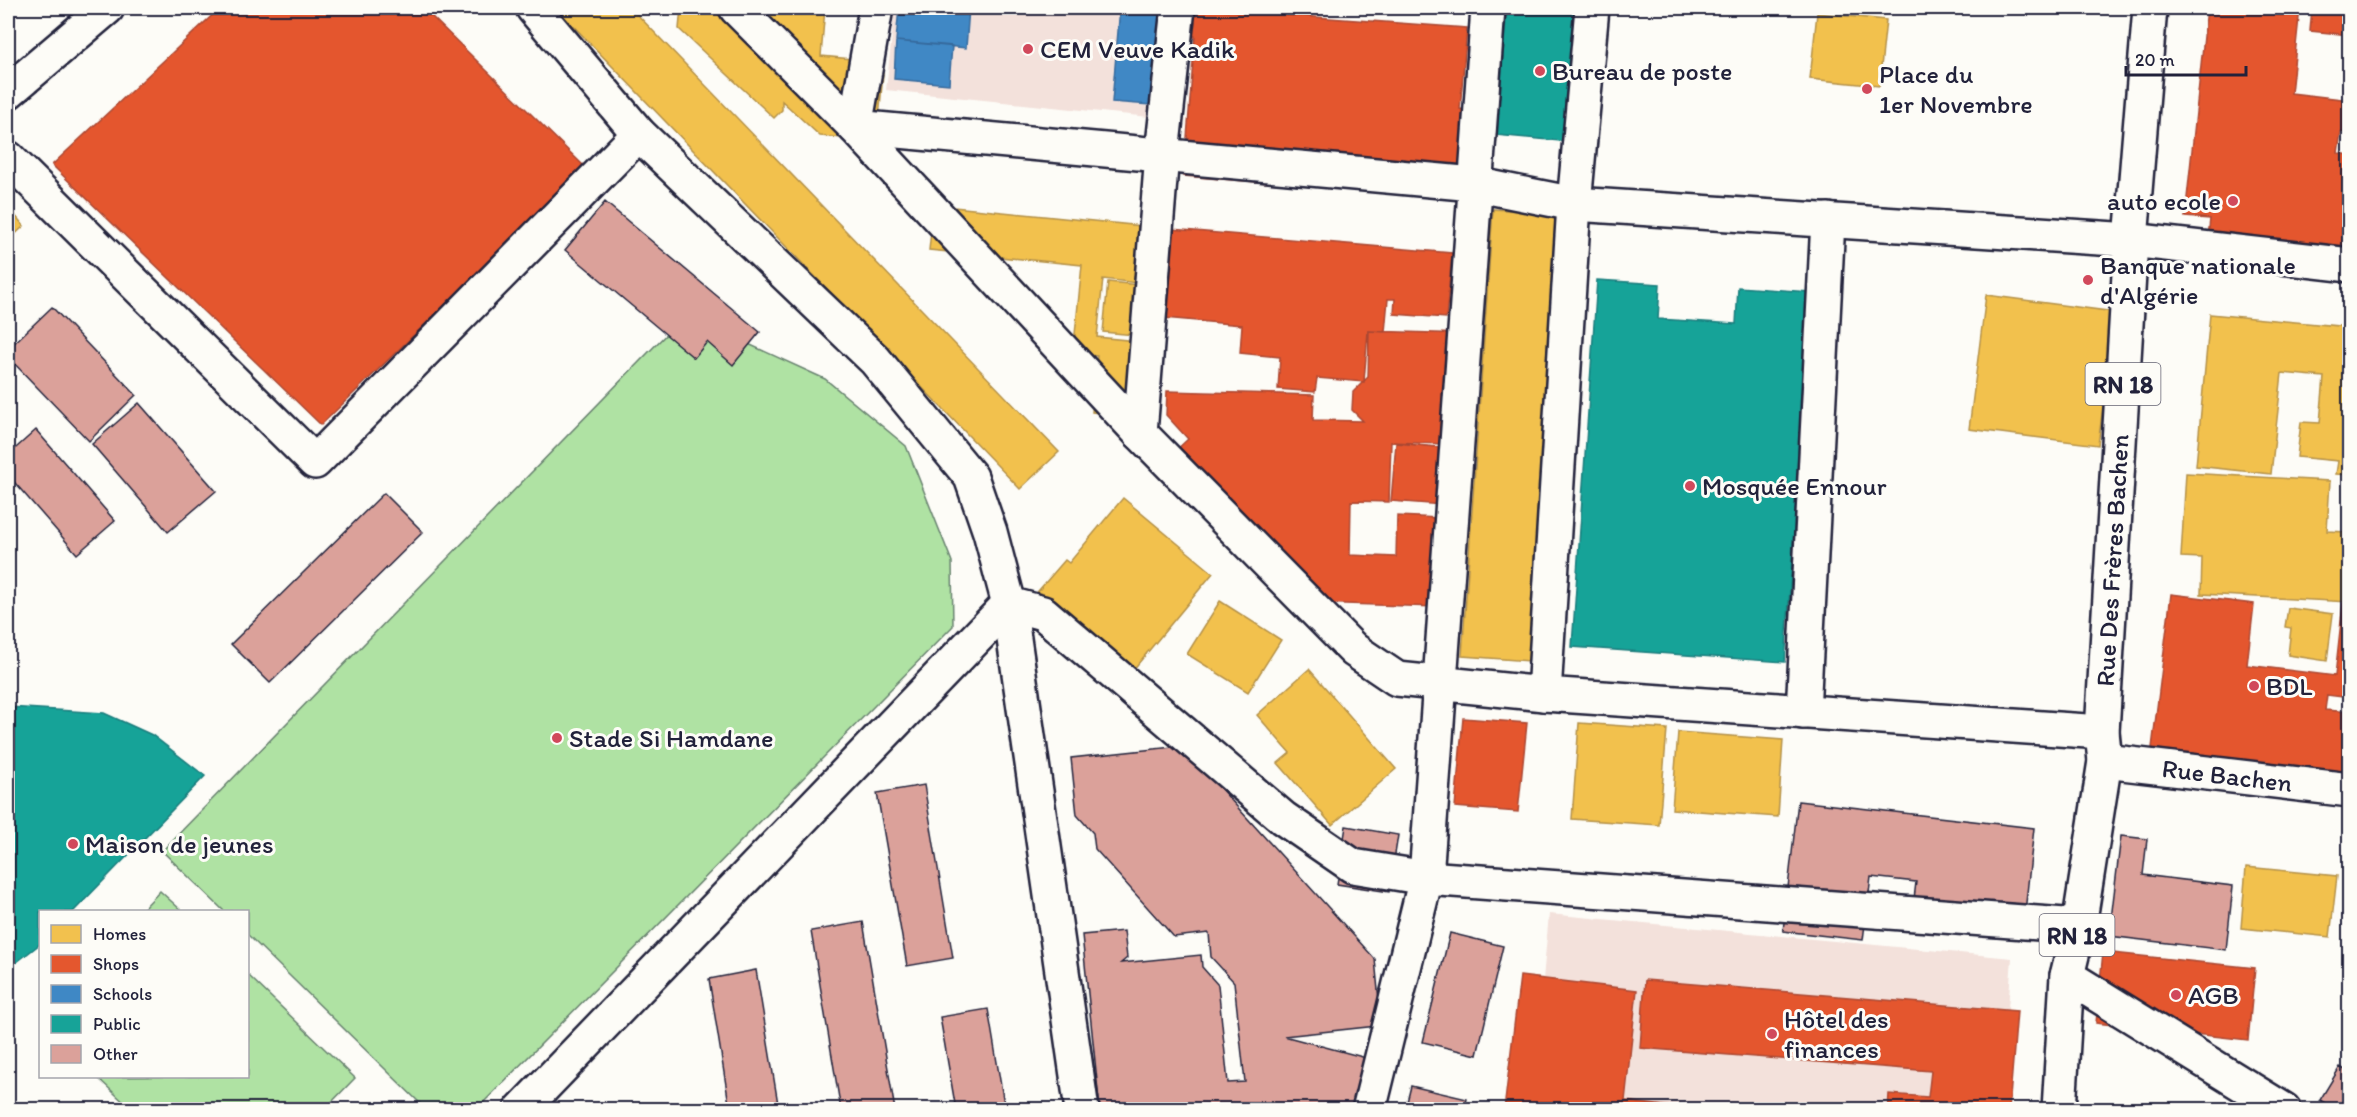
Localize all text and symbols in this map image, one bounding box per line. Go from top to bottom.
place label: CEM Veuve Kadik [1040,33,1235,65]
scale bar [2126,39,2246,77]
marker: CEM Veuve Kadik [1021,42,1035,56]
text: 20 m [2135,49,2175,71]
place label: Bureau de poste [1552,55,1732,87]
place label: Place du 1er Novembre [1879,58,2033,120]
marker: Bureau de poste [1533,64,1547,78]
marker: Place du 1er Novembre [1860,82,1874,96]
place label: auto ecole [2107,185,2221,217]
marker: auto ecole [2226,194,2240,208]
place label: Banque nationale d'Algérie [2100,249,2296,311]
marker: Banque nationale d'Algérie [2081,273,2095,287]
road number: RN 18 [2086,363,2160,405]
street label: Rue Des Frères Bachen [2089,433,2136,687]
place label: Mosquée Ennour [1702,470,1887,502]
marker: Mosquée Ennour [1683,479,1697,493]
place label: BDL [2266,670,2312,702]
marker: BDL [2247,679,2261,693]
place label: Stade Si Hamdane [569,722,774,754]
marker: Stade Si Hamdane [550,731,564,745]
street label: Rue Bachen [2160,752,2294,799]
place label: Maison de jeunes [85,828,274,860]
marker: Maison de jeunes [66,837,80,851]
legend [39,910,249,1078]
road number: RN 18 [2040,914,2114,956]
text: Homes [93,923,146,945]
text: Shops [93,953,139,975]
place label: AGB [2188,979,2239,1011]
text: Schools [93,983,152,1005]
marker: AGB [2169,988,2183,1002]
place label: Hôtel des finances [1784,1003,1889,1065]
text: Public [93,1013,141,1035]
marker: Hôtel des finances [1765,1027,1779,1041]
text: Other [93,1043,139,1065]

